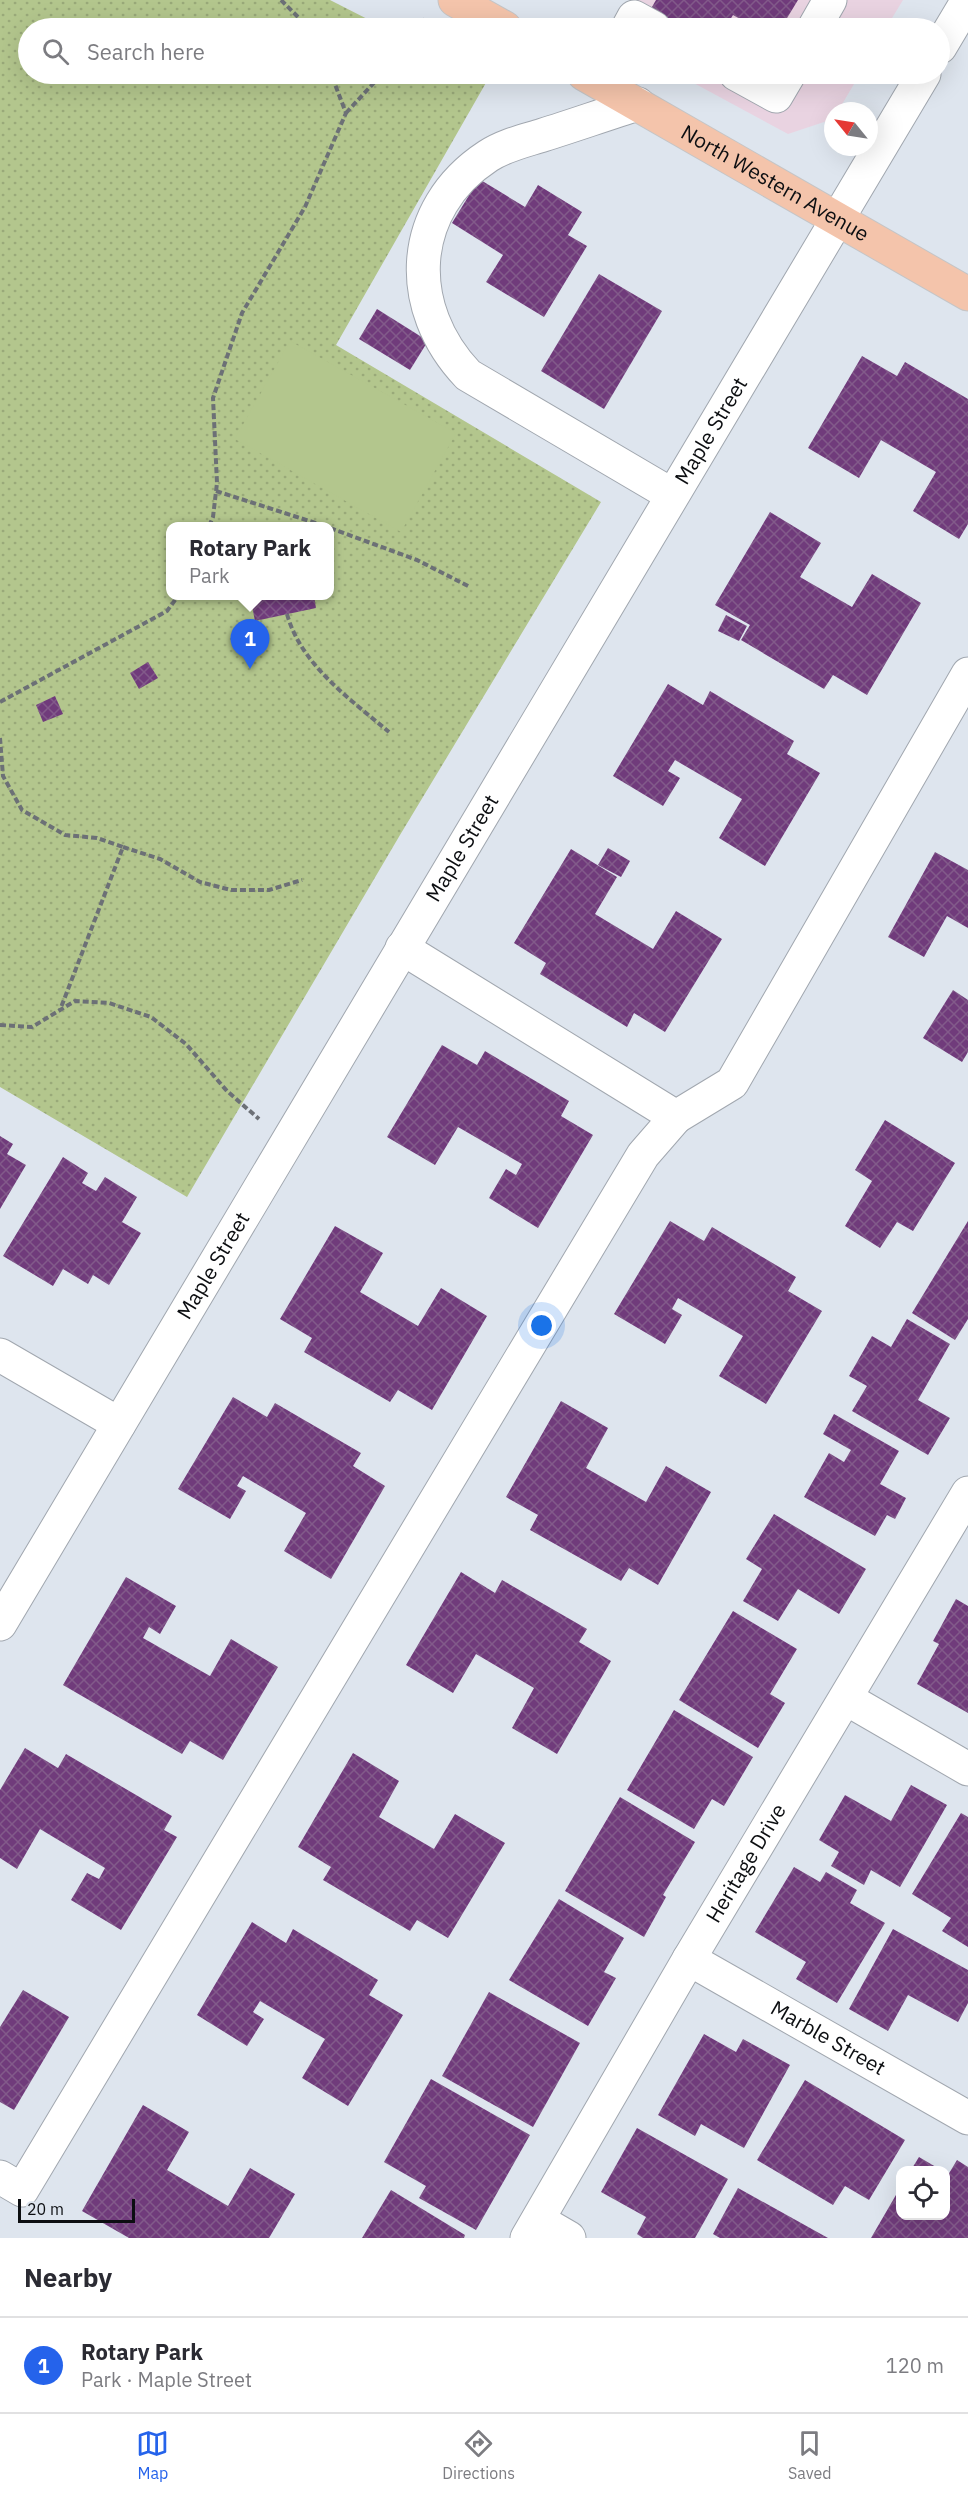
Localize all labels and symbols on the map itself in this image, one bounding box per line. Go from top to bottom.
north arrow [824,102,878,156]
street label: North Western Avenue [676,118,874,247]
street label: Maple Street [668,372,753,489]
pin: 1 [230,620,270,669]
street label: Maple Street [419,789,504,907]
street label: Maple Street [170,1206,255,1324]
your location [527,1311,556,1340]
street label: Heritage Drive [699,1798,792,1928]
street label: Marble Street [766,1993,891,2081]
scale bar [18,2196,135,2224]

